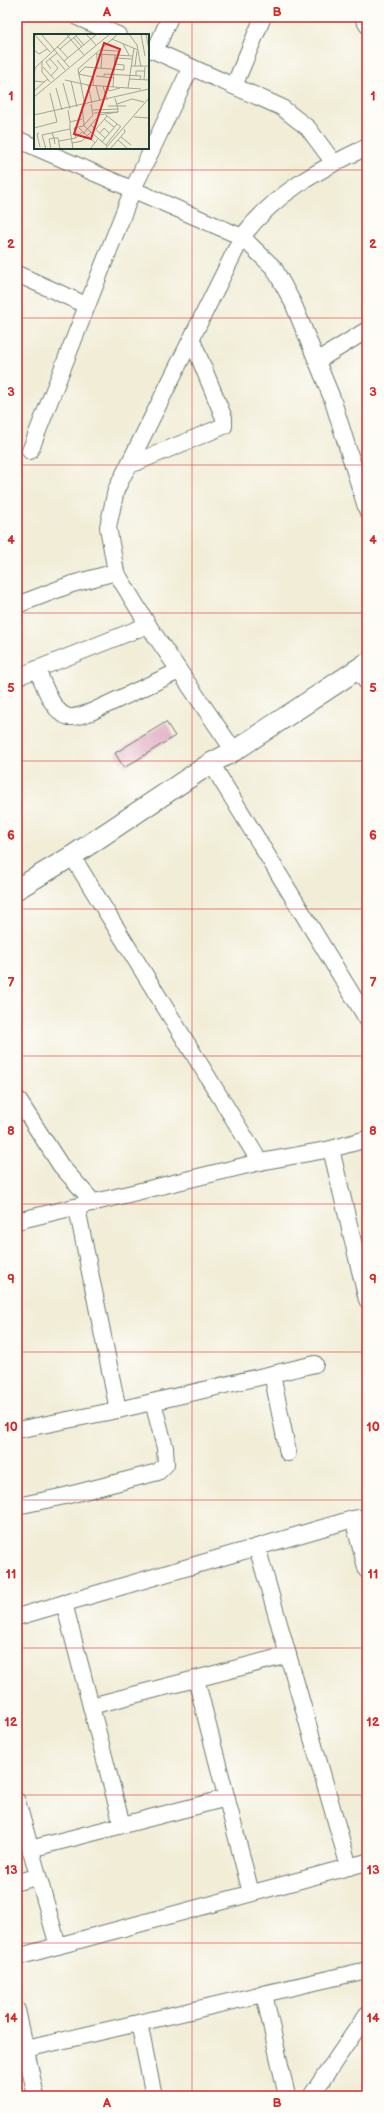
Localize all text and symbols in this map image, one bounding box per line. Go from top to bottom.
text: A [102,4,111,20]
text: B [272,4,282,20]
inset map [34,34,149,149]
text: 1 [8,88,14,104]
text: 1 [370,88,376,104]
text: 2 [7,236,15,252]
text: 2 [369,236,377,252]
text: 3 [7,384,15,400]
text: 3 [369,384,377,400]
text: 4 [7,532,15,548]
text: 4 [369,532,377,548]
text: 5 [7,680,15,696]
text: 5 [369,680,377,696]
text: 6 [7,827,15,843]
text: 6 [369,827,377,843]
text: 7 [7,975,15,991]
text: 7 [369,975,377,991]
text: 8 [7,1123,15,1139]
text: 8 [369,1123,377,1139]
text: 9 [7,1271,15,1287]
text: 9 [369,1271,377,1287]
text: 10 [4,1419,18,1435]
text: 10 [366,1419,380,1435]
text: 11 [6,1566,16,1582]
text: 11 [368,1566,378,1582]
text: 12 [4,1714,18,1730]
text: 12 [366,1714,380,1730]
text: 13 [4,1862,18,1878]
text: 13 [366,1862,380,1878]
text: 14 [4,2010,18,2026]
text: 14 [366,2010,380,2026]
text: A [102,2095,111,2111]
text: B [272,2095,282,2111]

